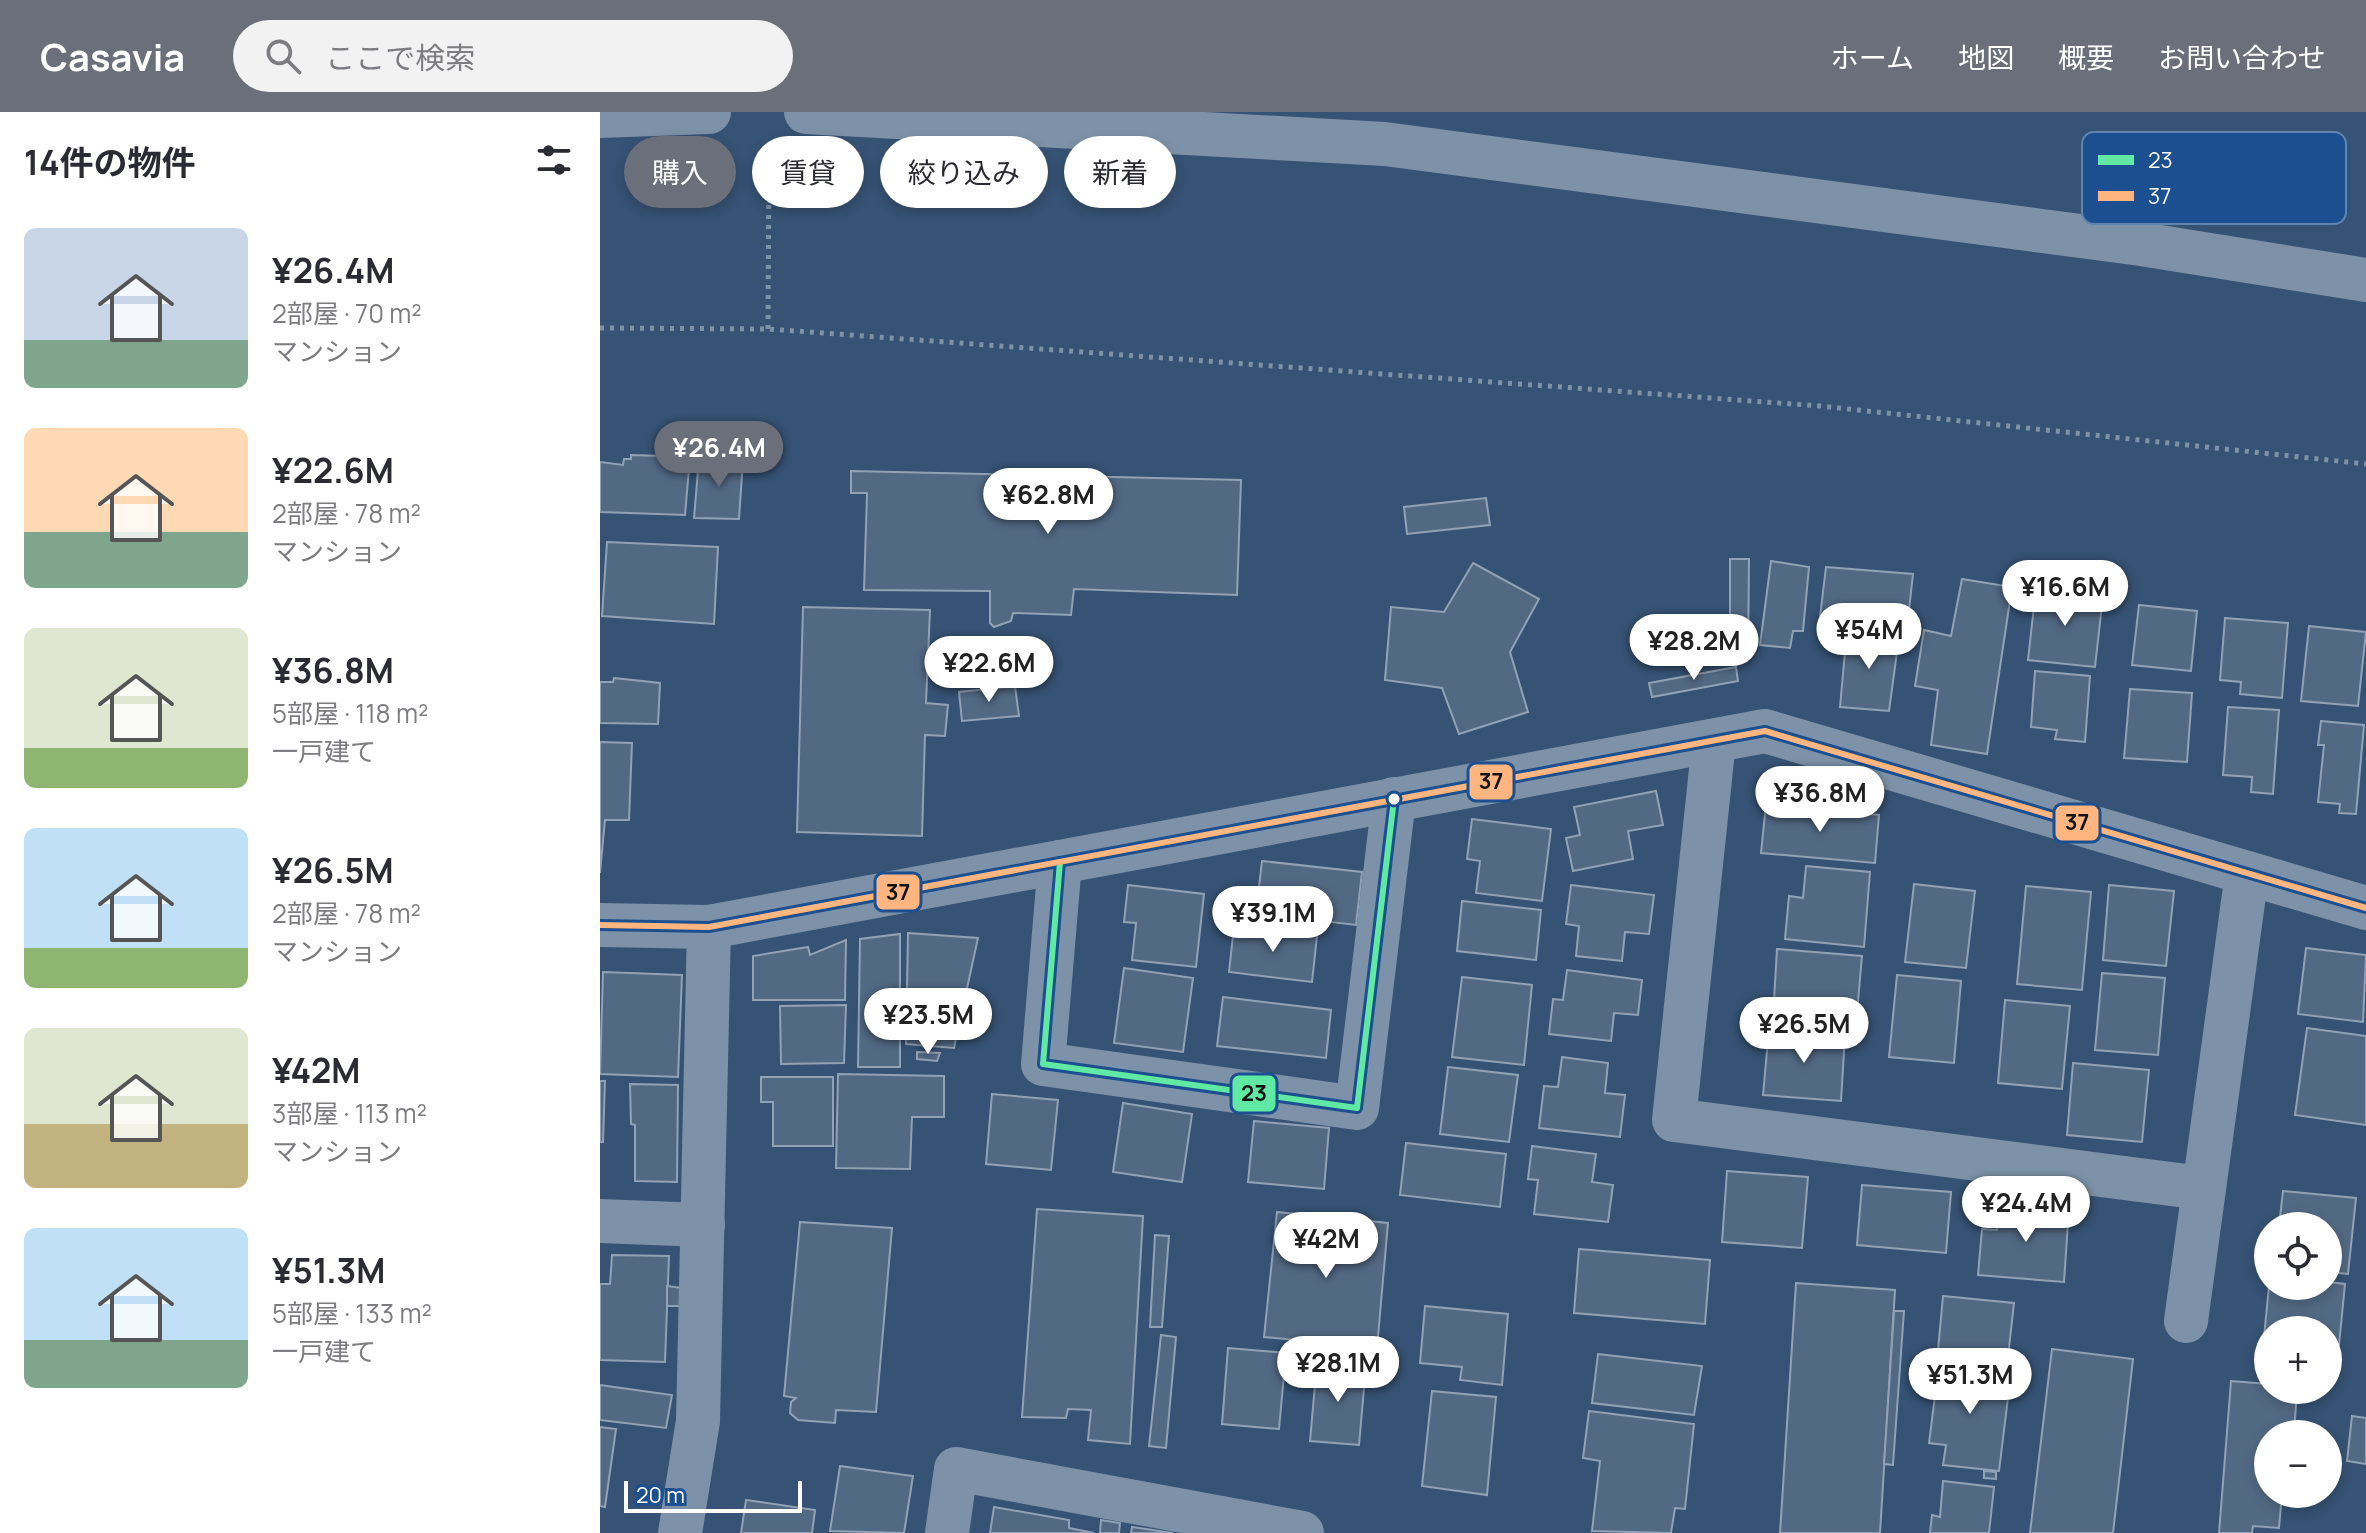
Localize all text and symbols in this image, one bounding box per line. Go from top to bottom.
search box [233,20,793,92]
text: Casavia [40,30,185,82]
icon: search [261,34,305,78]
text: ここで検索 [325,37,475,78]
text: ホーム [1831,38,1914,76]
text: 地図 [1958,38,2014,76]
text: 概要 [2058,38,2114,76]
text: お問い合わせ [2158,38,2326,76]
legend [2082,132,2346,224]
chip: 購入 [624,136,736,208]
chip: 賃貸 [752,136,864,208]
chip: 絞り込み [880,136,1048,208]
chip: 新着 [1064,136,1176,208]
icon: filters [532,138,576,182]
text: 14件の物件 [24,139,196,185]
text: 23 [2148,145,2173,175]
text: 37 [2148,181,2171,211]
text: ¥26.4M [272,247,394,293]
icon: home [88,260,184,356]
text: 2部屋 · 70 m² [272,295,422,331]
text: マンション [272,333,402,369]
pin: ¥26.4M [654,421,784,489]
text: ¥26.4M [672,429,766,465]
text: ¥22.6M [272,447,394,493]
icon: home [88,460,184,556]
pin: ¥62.8M [983,468,1113,536]
text: ¥62.8M [1001,476,1095,512]
text: 2部屋 · 78 m² [272,495,421,531]
text: マンション [272,533,402,569]
pin: ¥16.6M [2000,560,2130,628]
text: ¥16.6M [2020,568,2110,604]
pin: ¥54M [1822,603,1916,671]
text: ¥54M [1834,611,1904,647]
pin: ¥28.2M [1629,614,1759,682]
text: ¥28.2M [1648,622,1740,658]
pin: ¥22.6M [924,636,1054,704]
text: ¥22.6M [942,644,1036,680]
text: ¥36.8M [272,647,394,693]
icon: home [88,660,184,756]
text: 5部屋 · 118 m² [272,695,428,731]
text: 一戸建て [272,733,376,769]
line badge: 37 [1468,763,1514,801]
text: 37 [1479,766,1503,796]
pin: ¥36.8M [1755,766,1885,834]
text: ¥36.8M [1773,774,1867,810]
unlabelled marker [1386,791,1402,807]
line badge: 37 [2054,804,2100,842]
text: 37 [2065,807,2089,837]
text: ¥26.5M [272,847,393,893]
icon: home [88,860,184,956]
line badge: 37 [875,873,921,911]
text: 37 [886,877,910,907]
pin: ¥39.1M [1208,886,1338,954]
text: ¥39.1M [1230,894,1316,930]
text: 2部屋 · 78 m² [272,895,421,931]
text: マンション [272,933,402,969]
pin: ¥23.5M [863,988,993,1056]
text: ¥23.5M [882,996,974,1032]
pin: ¥26.5M [1739,997,1869,1065]
text: ¥26.5M [1758,1005,1850,1041]
text: ¥42M [272,1047,360,1093]
icon: home [88,1060,184,1156]
line badge: 23 [1231,1074,1277,1113]
text: 23 [1241,1078,1267,1108]
text: 3部屋 · 113 m² [272,1095,427,1131]
text: マンション [272,1133,402,1169]
pin: ¥24.4M [1961,1176,2091,1244]
text: ¥24.4M [1980,1184,2072,1220]
pin: ¥42M [1279,1212,1373,1280]
map controls [2254,1212,2342,1508]
button: locate [2254,1212,2342,1300]
text: ¥42M [1292,1220,1360,1256]
text: ¥51.3M [272,1247,385,1293]
icon: home [88,1260,184,1356]
text: 5部屋 · 133 m² [272,1295,432,1331]
button: + [2254,1316,2342,1404]
text: 一戸建て [272,1333,376,1369]
pin: ¥28.1M [1273,1336,1403,1404]
text: ¥28.1M [1295,1344,1381,1380]
pin: ¥51.3M [1905,1348,2035,1416]
text: ¥51.3M [1927,1356,2013,1392]
button: − [2254,1420,2342,1508]
scale bar [624,1477,802,1513]
text: 20 m [636,1480,685,1510]

